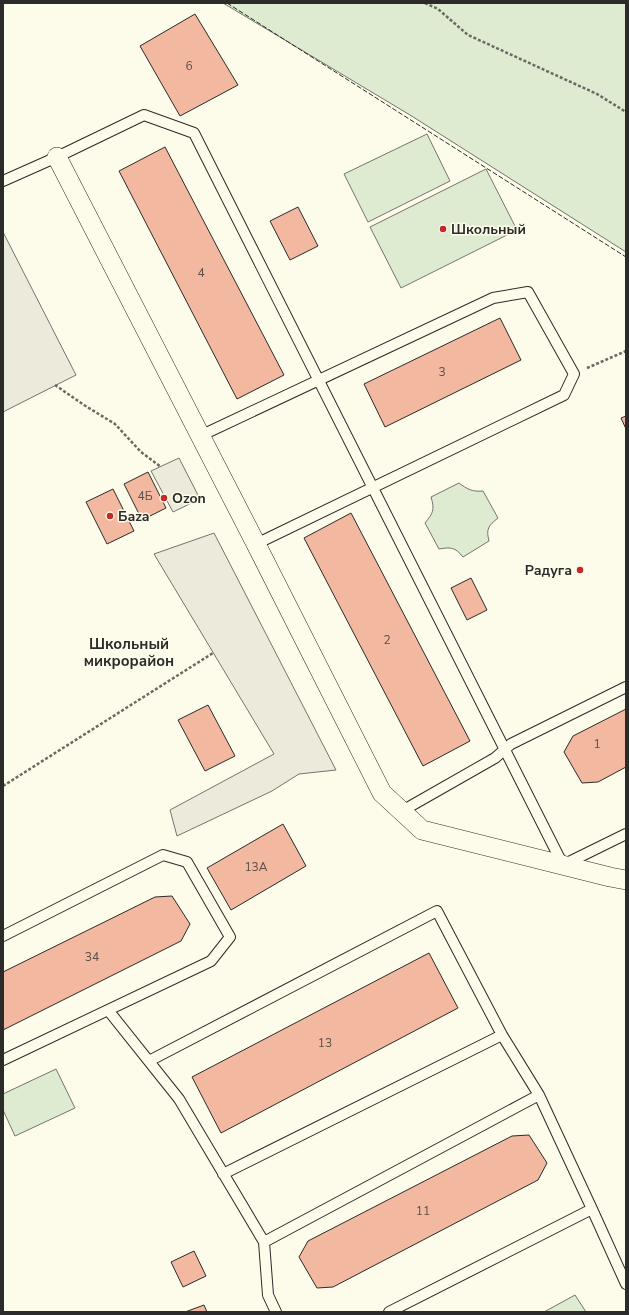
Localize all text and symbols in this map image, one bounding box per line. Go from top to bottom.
house number: 6 [185,58,193,74]
place label: Школьный [451,220,526,239]
marker: Школьный [438,224,448,234]
house number: 4 [197,265,205,281]
house number: 3 [438,364,446,380]
house number: 4Б [137,488,153,504]
place label: Ozon [172,489,206,508]
marker: Ozon [159,493,169,503]
place label: Баza [118,507,150,526]
marker: Баza [105,511,115,521]
place label: Радуга [525,561,572,580]
marker: Радуга [575,565,585,575]
house number: 2 [383,632,391,648]
district label: Школьный микрорайон [84,634,174,671]
house number: 1 [593,736,601,752]
house number: 13А [244,859,268,875]
house number: 34 [85,949,99,965]
house number: 13 [318,1035,332,1051]
house number: 11 [416,1203,430,1219]

